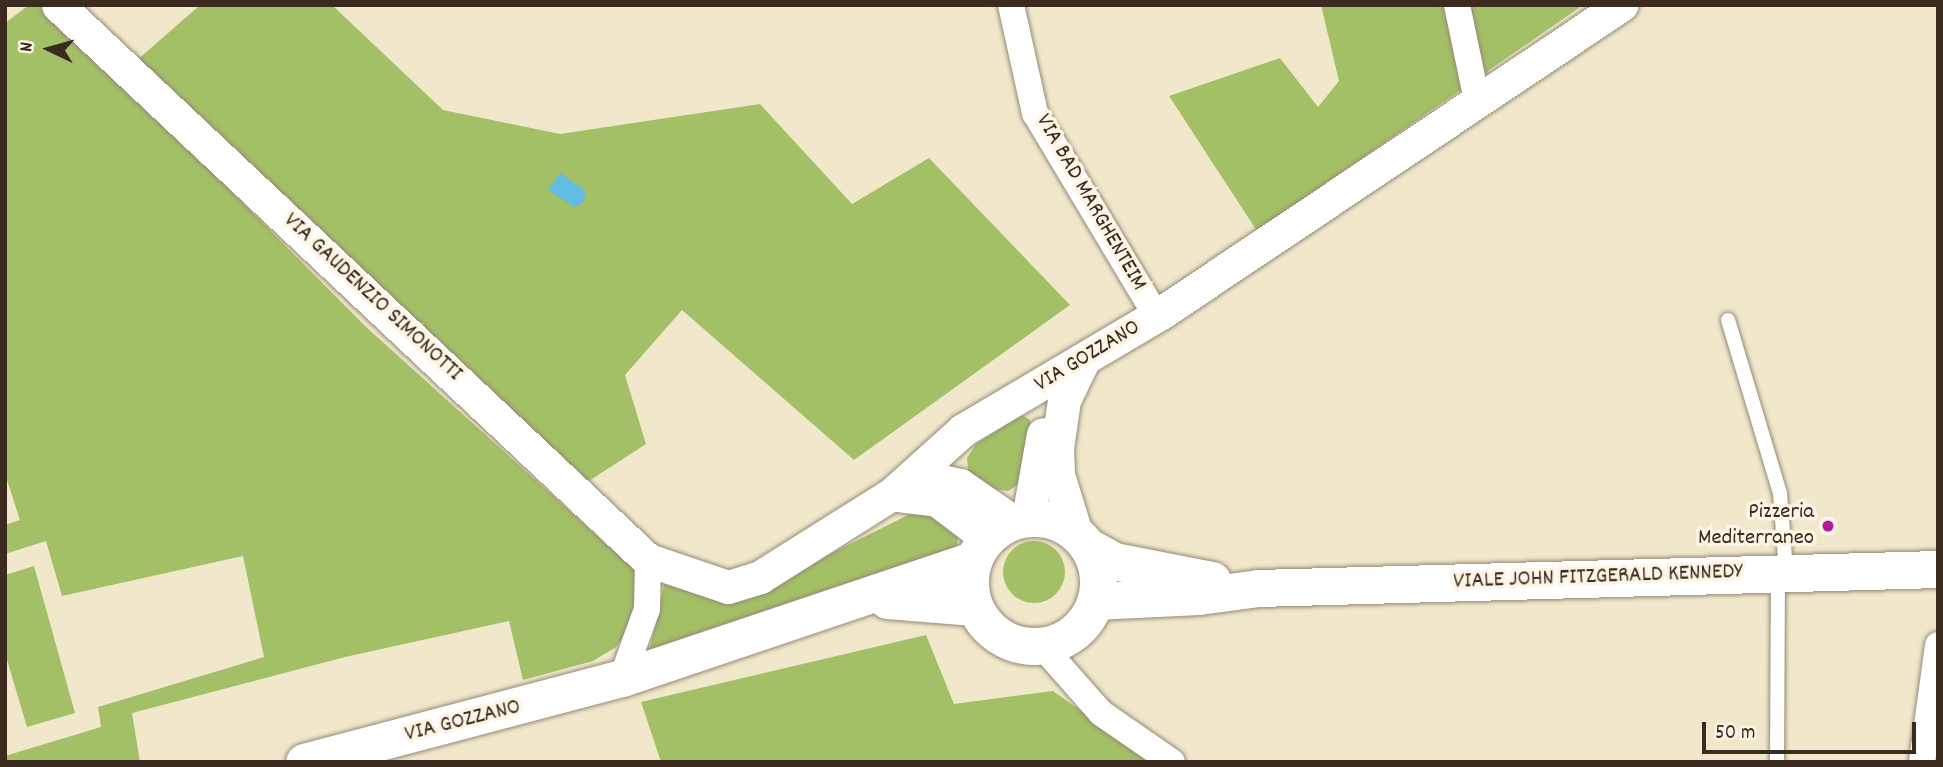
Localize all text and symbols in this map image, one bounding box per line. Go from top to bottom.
north arrow [14,14,84,84]
text: N [14,41,41,53]
street label: VIA BAD MARGHENTEIM [1028,110,1152,296]
street label: VIA GAUDENZIO SIMONOTTI [277,208,467,388]
street label: VIA GOZZANO [1030,315,1146,399]
place label: Pizzeria Mediterraneo [1698,499,1814,553]
marker: Pizzeria Mediterraneo [1820,518,1836,534]
street label: VIALE JOHN FITZGERALD KENNEDY [1453,559,1743,597]
street label: VIA GOZZANO [402,694,524,750]
scale bar [1705,708,1918,752]
text: 50 m [1715,719,1755,749]

